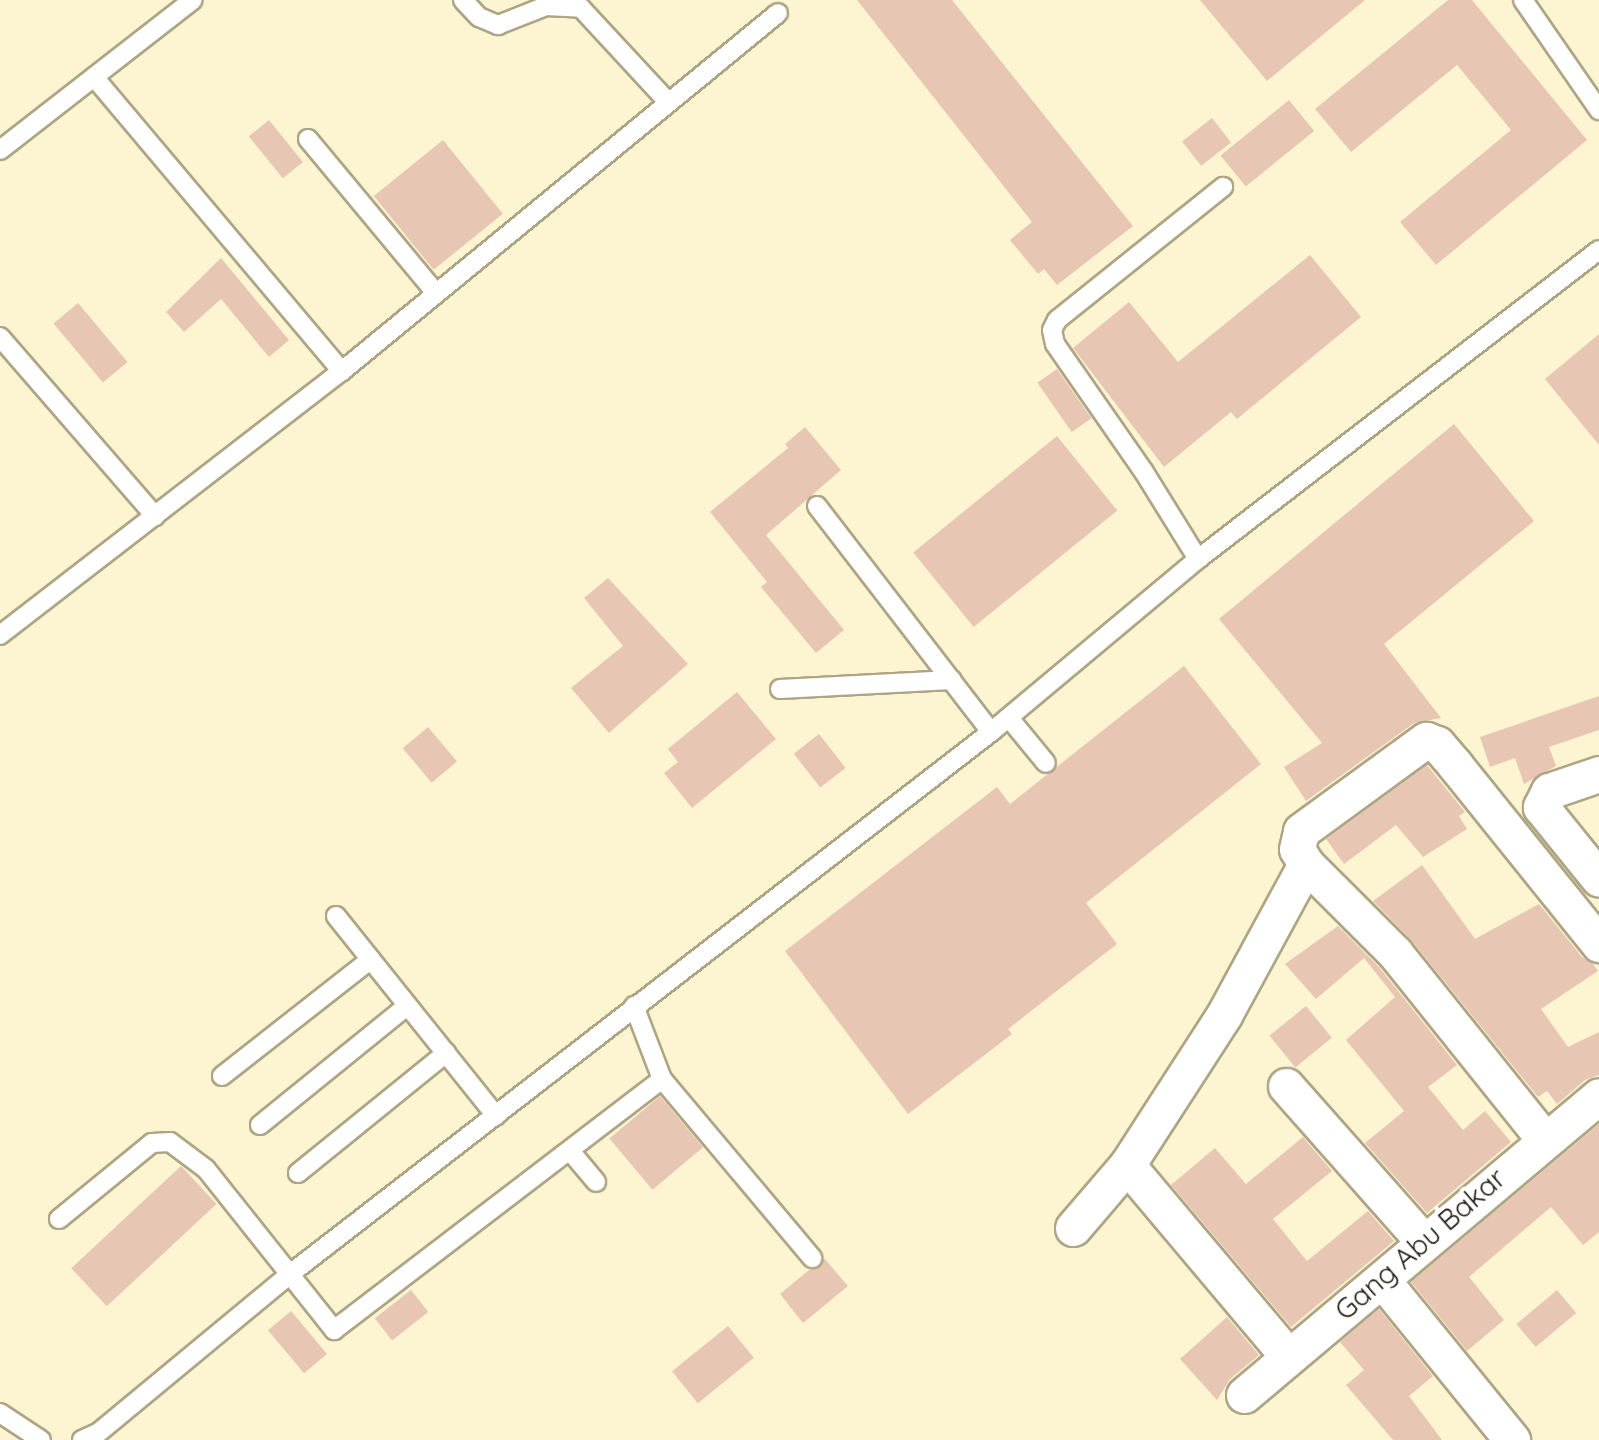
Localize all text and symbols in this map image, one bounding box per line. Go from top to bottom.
street label: Gang Abu Bakar [1328,1161,1512,1327]

